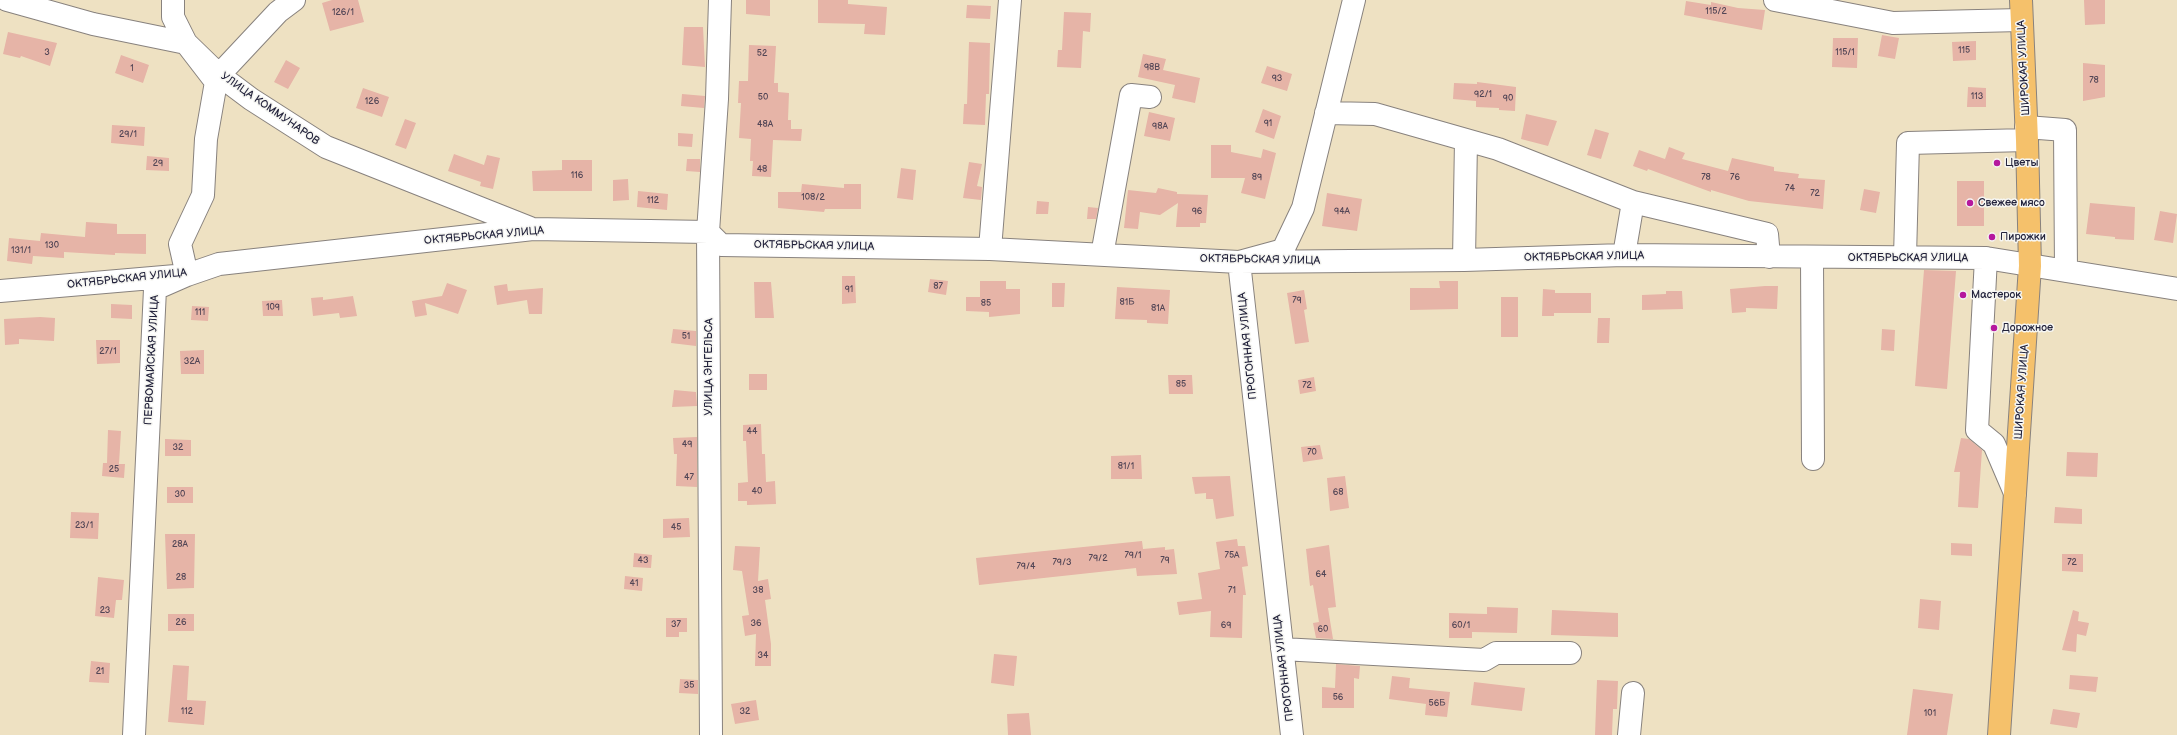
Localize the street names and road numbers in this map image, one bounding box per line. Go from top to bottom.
street label: ШИРОКАЯ УЛИЦА [2015,20,2033,116]
street label: УЛИЦА КОММУНАРОВ [218,70,322,148]
street label: ОКТЯБРЬСКАЯ УЛИЦА [424,224,544,248]
street label: ОКТЯБРЬСКАЯ УЛИЦА [754,238,874,254]
street label: ОКТЯБРЬСКАЯ УЛИЦА [1524,249,1644,265]
street label: ОКТЯБРЬСКАЯ УЛИЦА [1848,251,1968,265]
street label: ОКТЯБРЬСКАЯ УЛИЦА [1200,252,1320,268]
street label: ОКТЯБРЬСКАЯ УЛИЦА [67,266,187,292]
street label: ПРОГОННАЯ УЛИЦА [1236,292,1260,400]
street label: ПЕРВОМАЙСКАЯ УЛИЦА [142,294,162,426]
street label: УЛИЦА ЭНГЕЛЬСА [702,318,716,416]
street label: ШИРОКАЯ УЛИЦА [2012,344,2032,440]
street label: ПРОГОННАЯ УЛИЦА [1271,614,1297,722]

